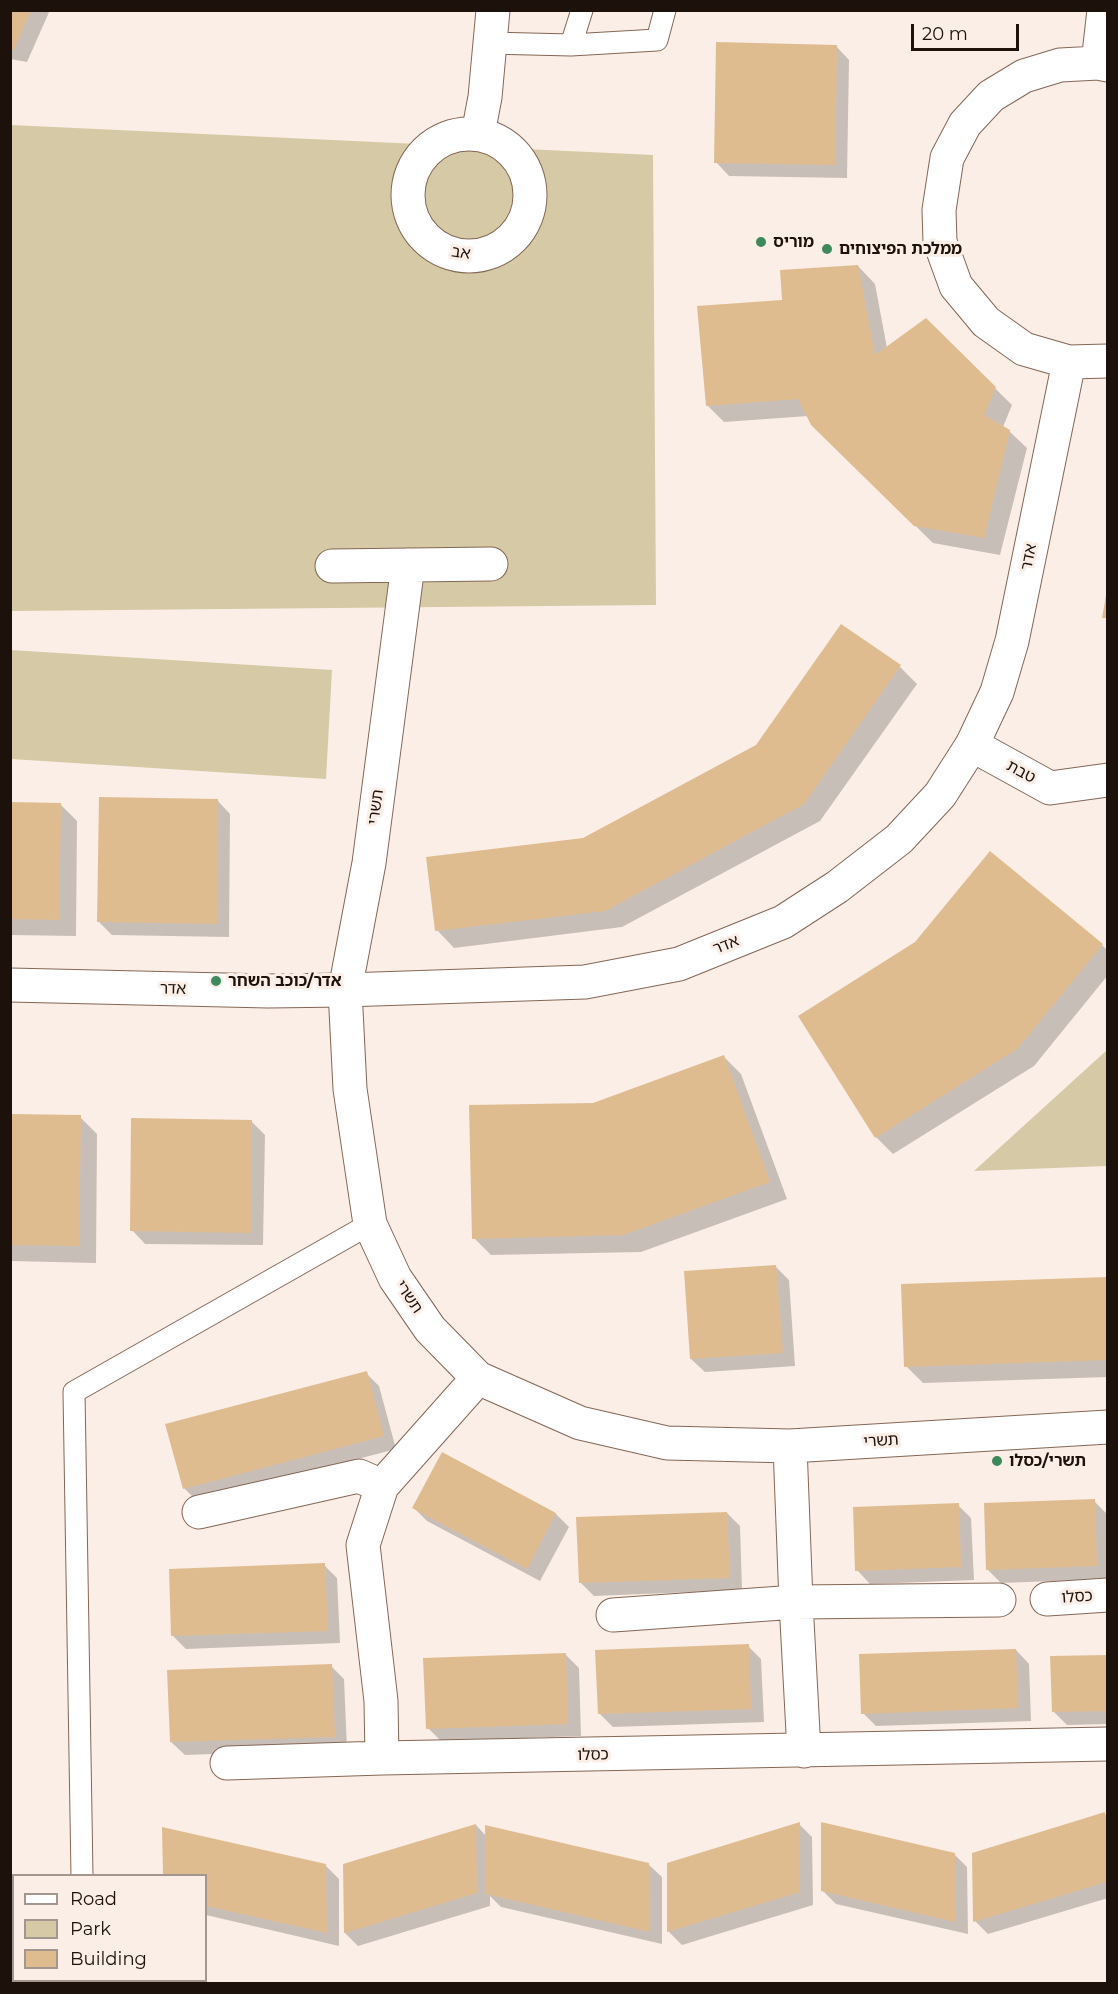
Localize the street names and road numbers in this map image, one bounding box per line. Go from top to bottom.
street label: אב [450,242,472,264]
street label: אדר [1017,542,1041,572]
street label: טבת [1003,756,1039,788]
street label: תשרי [364,788,388,826]
street label: אדר [710,931,742,959]
street label: אדר [160,979,186,999]
street label: תשרי [391,1277,427,1317]
street label: תשרי [863,1430,899,1452]
street label: כסלו [1061,1586,1093,1608]
street label: כסלו [577,1745,609,1765]

